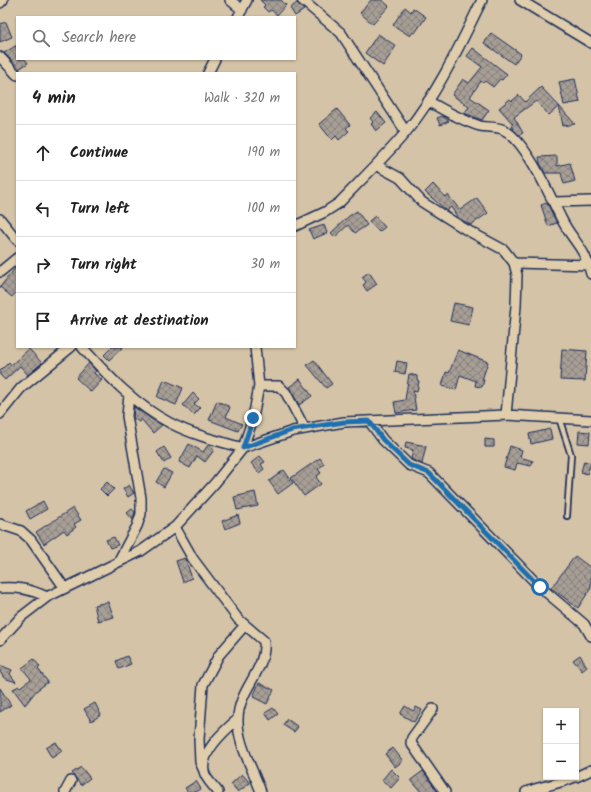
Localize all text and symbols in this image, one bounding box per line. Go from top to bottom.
search box [16,16,296,60]
text: Search here [62,26,136,50]
icon: search [30,27,52,49]
text: 4 min [32,85,76,112]
text: Walk · 320 m [204,88,280,109]
text: Continue [70,141,128,165]
icon: ahead [32,142,54,164]
text: 190 m [248,142,280,163]
text: Turn left [70,197,130,221]
icon: left [32,198,54,220]
text: 100 m [247,198,280,219]
text: Turn right [70,253,137,277]
icon: right [32,254,54,276]
text: 30 m [251,254,280,275]
text: Arrive at destination [70,309,209,333]
icon: arrive [32,310,54,332]
route end [244,409,262,427]
route start [531,578,549,596]
map controls [543,708,579,780]
button: + [543,708,579,744]
button: − [543,744,579,780]

